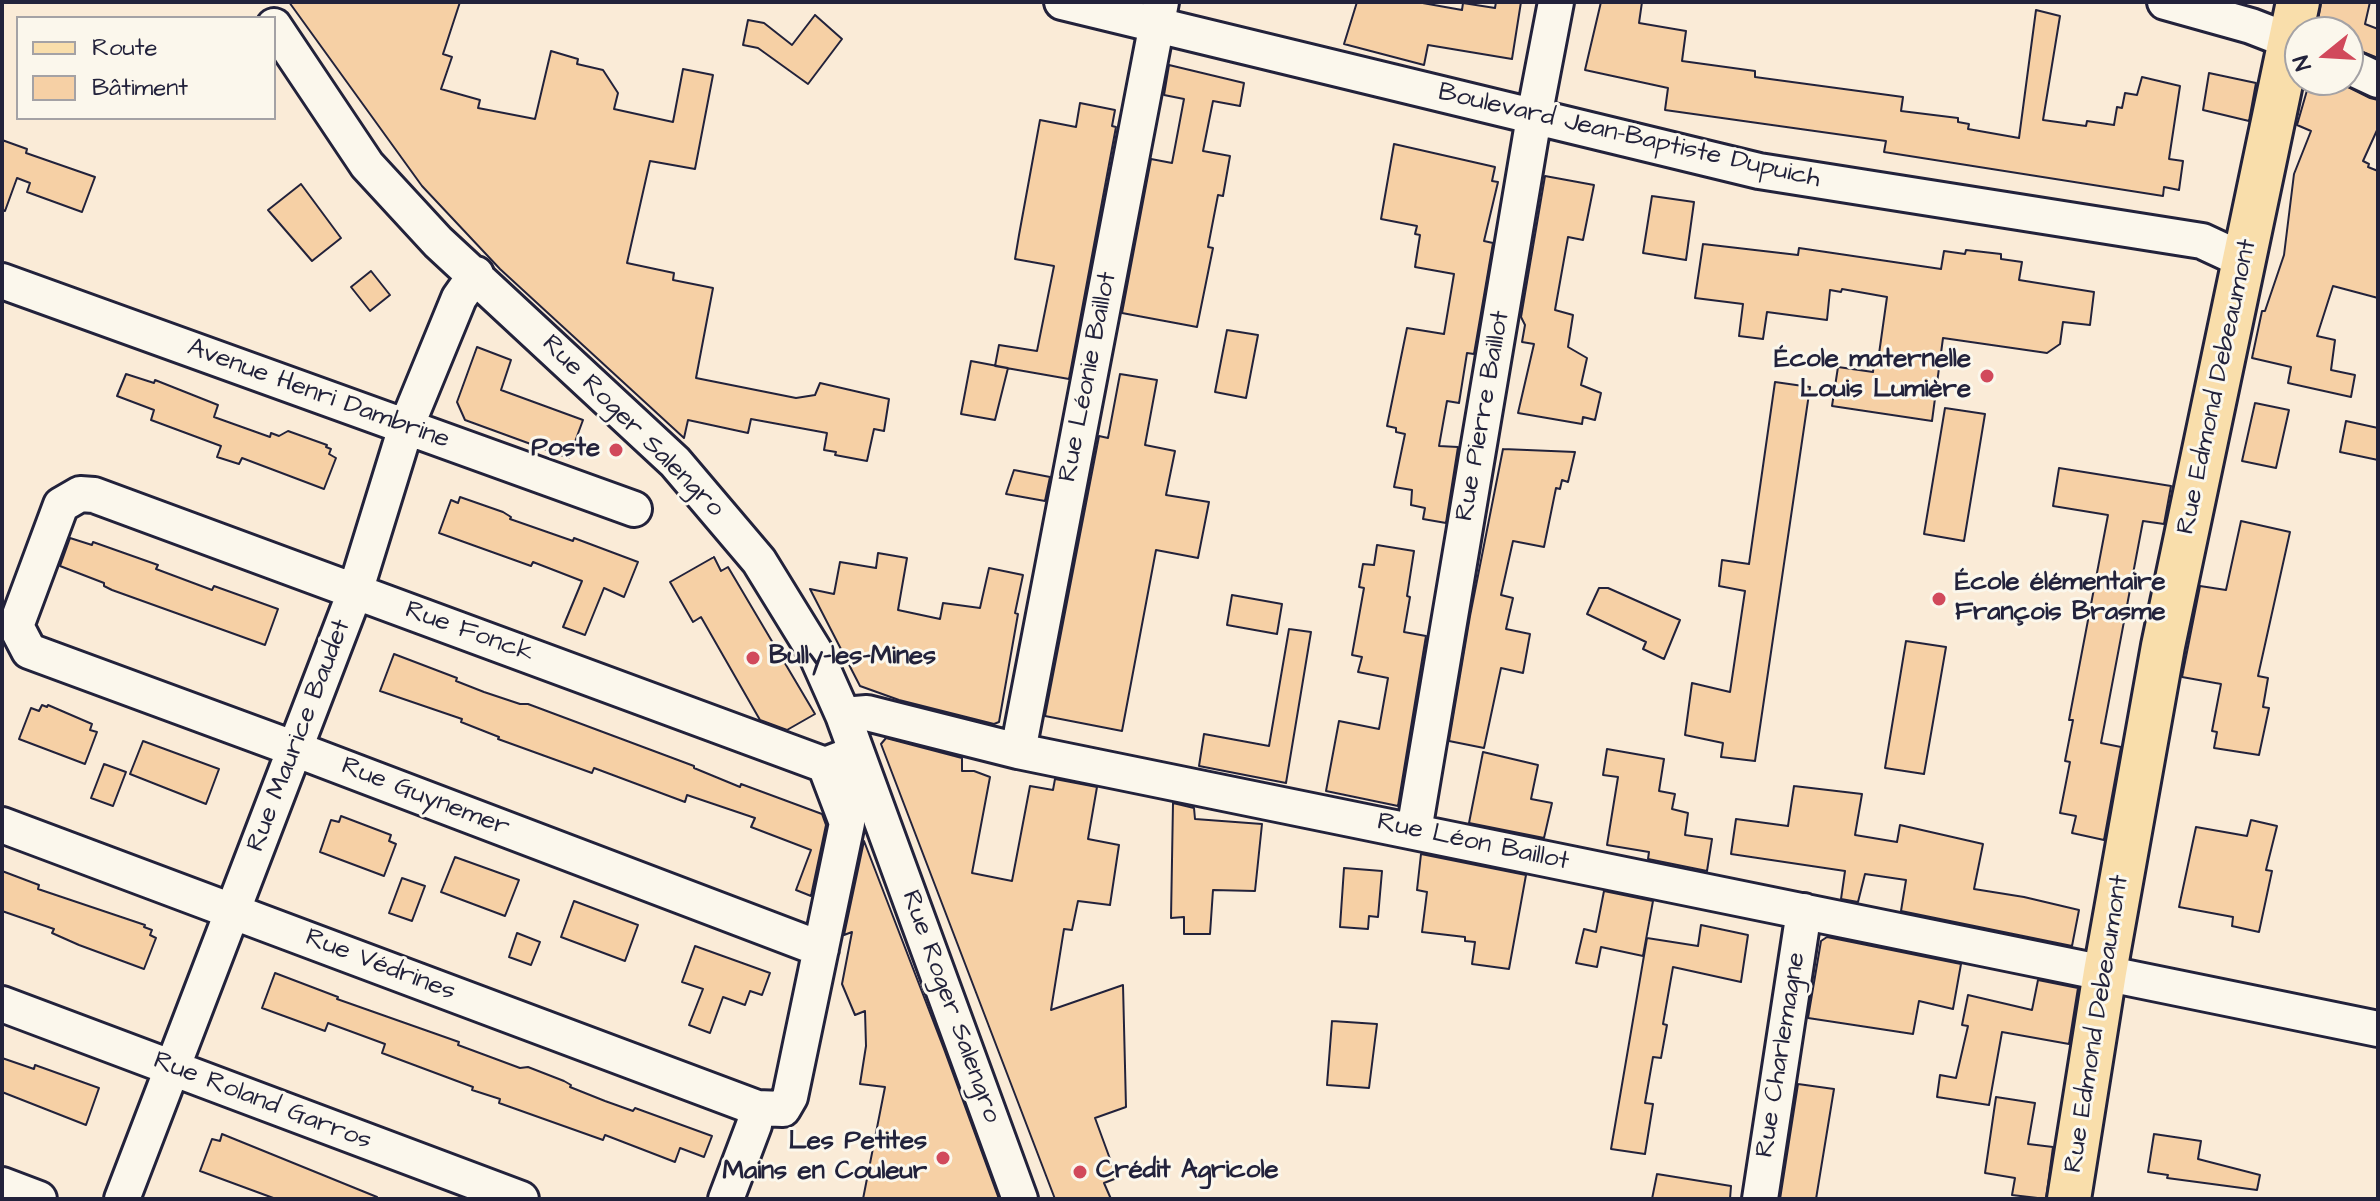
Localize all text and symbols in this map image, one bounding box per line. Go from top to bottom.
legend [16,16,276,120]
north arrow [2284,16,2364,96]
text: Route [92,31,157,65]
text: N [2286,52,2319,74]
text: Bâtiment [92,71,188,105]
street label: Boulevard Jean-Baptiste Dupuich [1435,78,1823,196]
street label: Rue Edmond Debeaumont [2171,237,2265,537]
street label: Rue Léonie Baillot [1053,269,1125,485]
street label: Rue Pierre Baillot [1450,308,1518,524]
street label: Rue Roger Salengro [534,329,730,525]
street label: Avenue Henri Dambrine [183,333,453,457]
place label: École maternelle Louis Lumière [1774,345,1971,406]
marker: École maternelle Louis Lumière [1978,367,1996,385]
place label: Poste [531,434,600,466]
marker: Poste [607,441,625,459]
place label: École élémentaire François Brasme [1955,568,2166,630]
marker: École élémentaire François Brasme [1930,590,1948,608]
street label: Rue Fonck [401,595,537,671]
street label: Rue Maurice Baudet [241,615,359,857]
place label: Bully-les-Mines [769,642,936,674]
marker: Bully-les-Mines [744,649,762,667]
street label: Rue Guynemer [337,752,513,844]
street label: Rue Léon Baillot [1374,807,1572,879]
street label: Rue Edmond Debeaumont [2059,873,2137,1175]
street label: Rue Roger Salengro [893,887,1007,1127]
street label: Rue Védrines [301,923,459,1009]
street label: Rue Charlemagne [1750,950,1814,1160]
street label: Rue Roland Garros [149,1046,375,1158]
place label: Les Petites Mains en Couleur [722,1127,927,1188]
marker: Les Petites Mains en Couleur [934,1149,952,1167]
place label: Crédit Agricole [1096,1156,1279,1188]
marker: Crédit Agricole [1071,1163,1089,1181]

